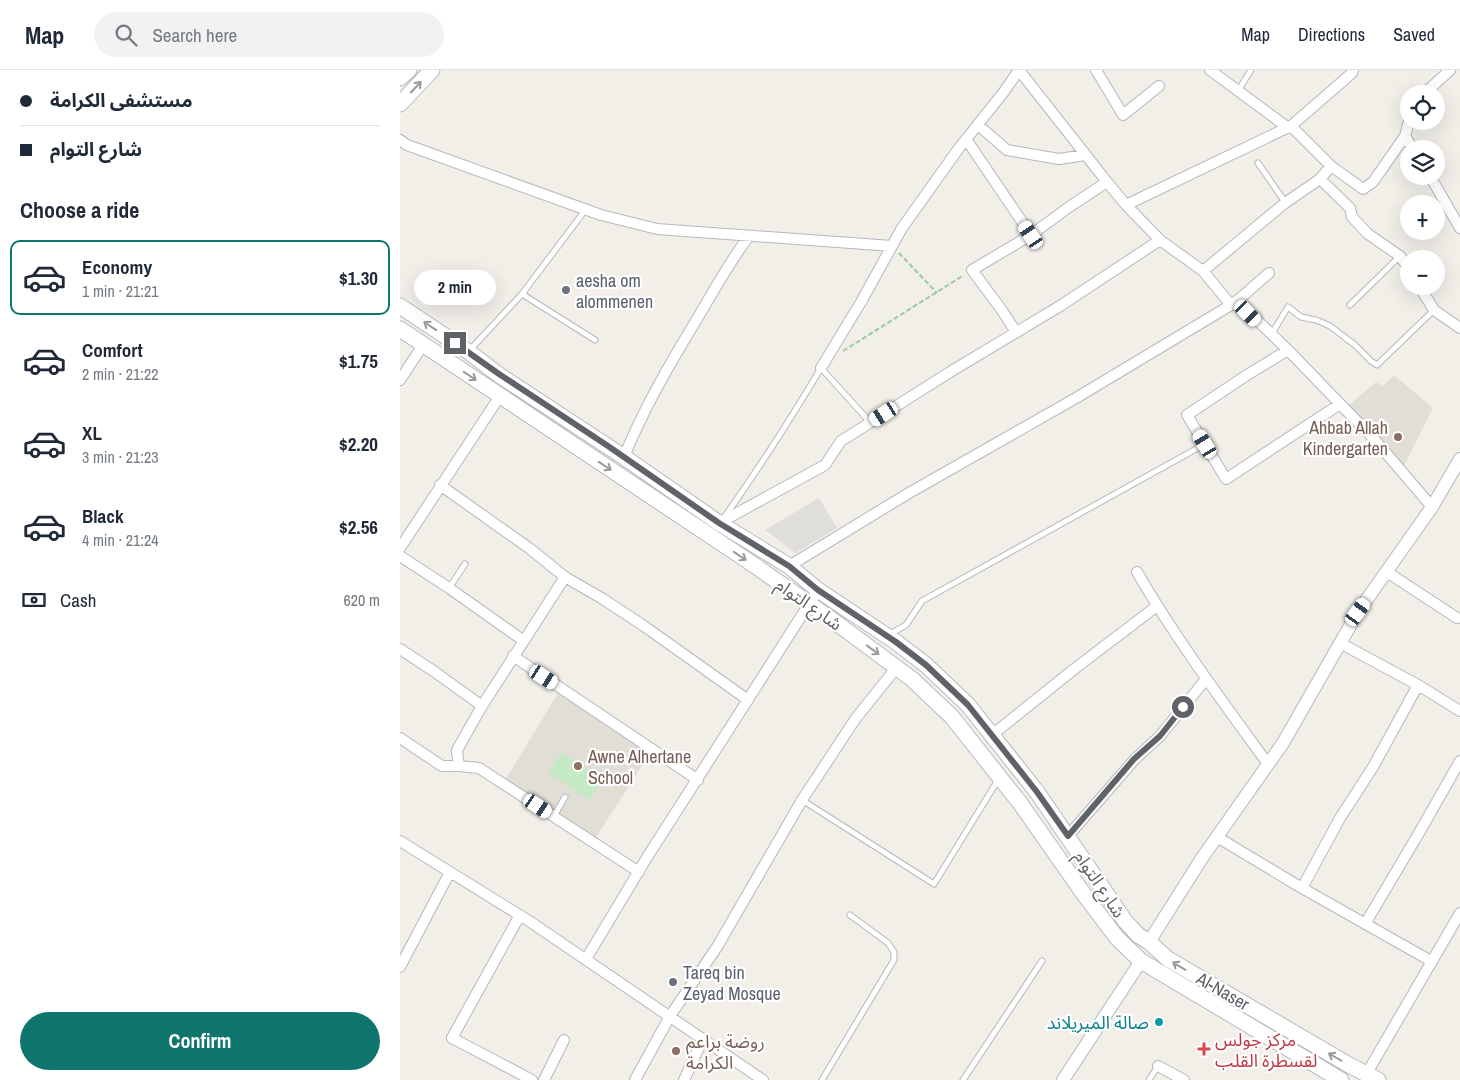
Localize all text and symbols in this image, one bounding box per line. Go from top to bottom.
search box [94,12,444,57]
text: Map [25,19,64,51]
icon: search [112,21,140,49]
text: Search here [152,22,237,48]
text: Map [1241,22,1270,47]
text: Directions [1298,22,1365,47]
text: Saved [1393,22,1435,47]
one-way arrow [410,81,422,93]
map controls [1400,85,1445,295]
button: locate [1400,85,1445,130]
text: مستشفى الكرامة [50,87,193,113]
text: شارع التوام [50,136,142,162]
button: layers [1400,140,1445,185]
text: Choose a ride [20,195,139,225]
button: + [1400,195,1445,240]
car [1016,218,1045,252]
button: − [1400,250,1445,295]
text: Economy [82,254,152,280]
icon: car [22,255,67,300]
text: $1.30 [339,265,378,291]
place label: aesha om alommenen [576,268,653,314]
callout: 2 min [414,270,496,306]
text: 2 min [438,276,472,298]
text: 1 min · 21:21 [82,280,159,302]
marker: aesha om alommenen [560,284,572,296]
car [1232,297,1263,329]
one-way arrow [423,321,437,331]
route end [444,332,466,354]
text: Comfort [82,337,143,363]
icon: car [22,338,67,383]
text: $1.75 [339,348,378,374]
text: 2 min · 21:22 [82,363,159,385]
one-way arrow [463,371,477,381]
car [867,400,900,428]
place label: Ahbab Allah Kindergarten [1303,415,1388,461]
text: XL [82,420,102,446]
icon: car [22,421,67,466]
car [1190,427,1219,461]
text: $2.20 [339,431,378,457]
marker: Ahbab Allah Kindergarten [1392,431,1404,443]
text: 3 min · 21:23 [82,446,159,468]
one-way arrow [598,461,612,471]
text: Black [82,503,124,529]
icon: car [22,504,67,549]
text: $2.56 [339,514,378,540]
text: 4 min · 21:24 [82,529,159,551]
one-way arrow [733,551,747,561]
street label: شارع التوام [769,572,847,638]
icon: cash [20,586,48,614]
text: Cash [60,587,96,613]
text: 620 m [344,589,380,611]
car [1343,595,1372,629]
one-way arrow [866,645,880,655]
car [527,663,560,691]
route start [1172,696,1194,718]
place label: Awne Alhertane School [587,744,691,790]
marker: Awne Alhertane School [572,760,584,772]
car [521,791,554,821]
street label: شارع التوام [1067,845,1132,924]
place label: Tareq bin Zeyad Mosque [683,960,781,1006]
one-way arrow [1173,961,1187,971]
street label: Al-Naser [1191,965,1254,1016]
marker: Tareq bin Zeyad Mosque [667,976,679,988]
place label: صالة الميريلاند [1047,1010,1149,1035]
button: Confirm [20,1012,380,1070]
marker: صالة الميريلاند [1153,1016,1165,1028]
place label: مركز جولس لقسطرة القلب [1215,1027,1317,1073]
place label: روضة براعم الكرامة [686,1029,765,1075]
marker: مركز جولس لقسطرة القلب [1197,1042,1211,1056]
marker: روضة براعم الكرامة [670,1045,682,1057]
one-way arrow [1329,1051,1343,1061]

